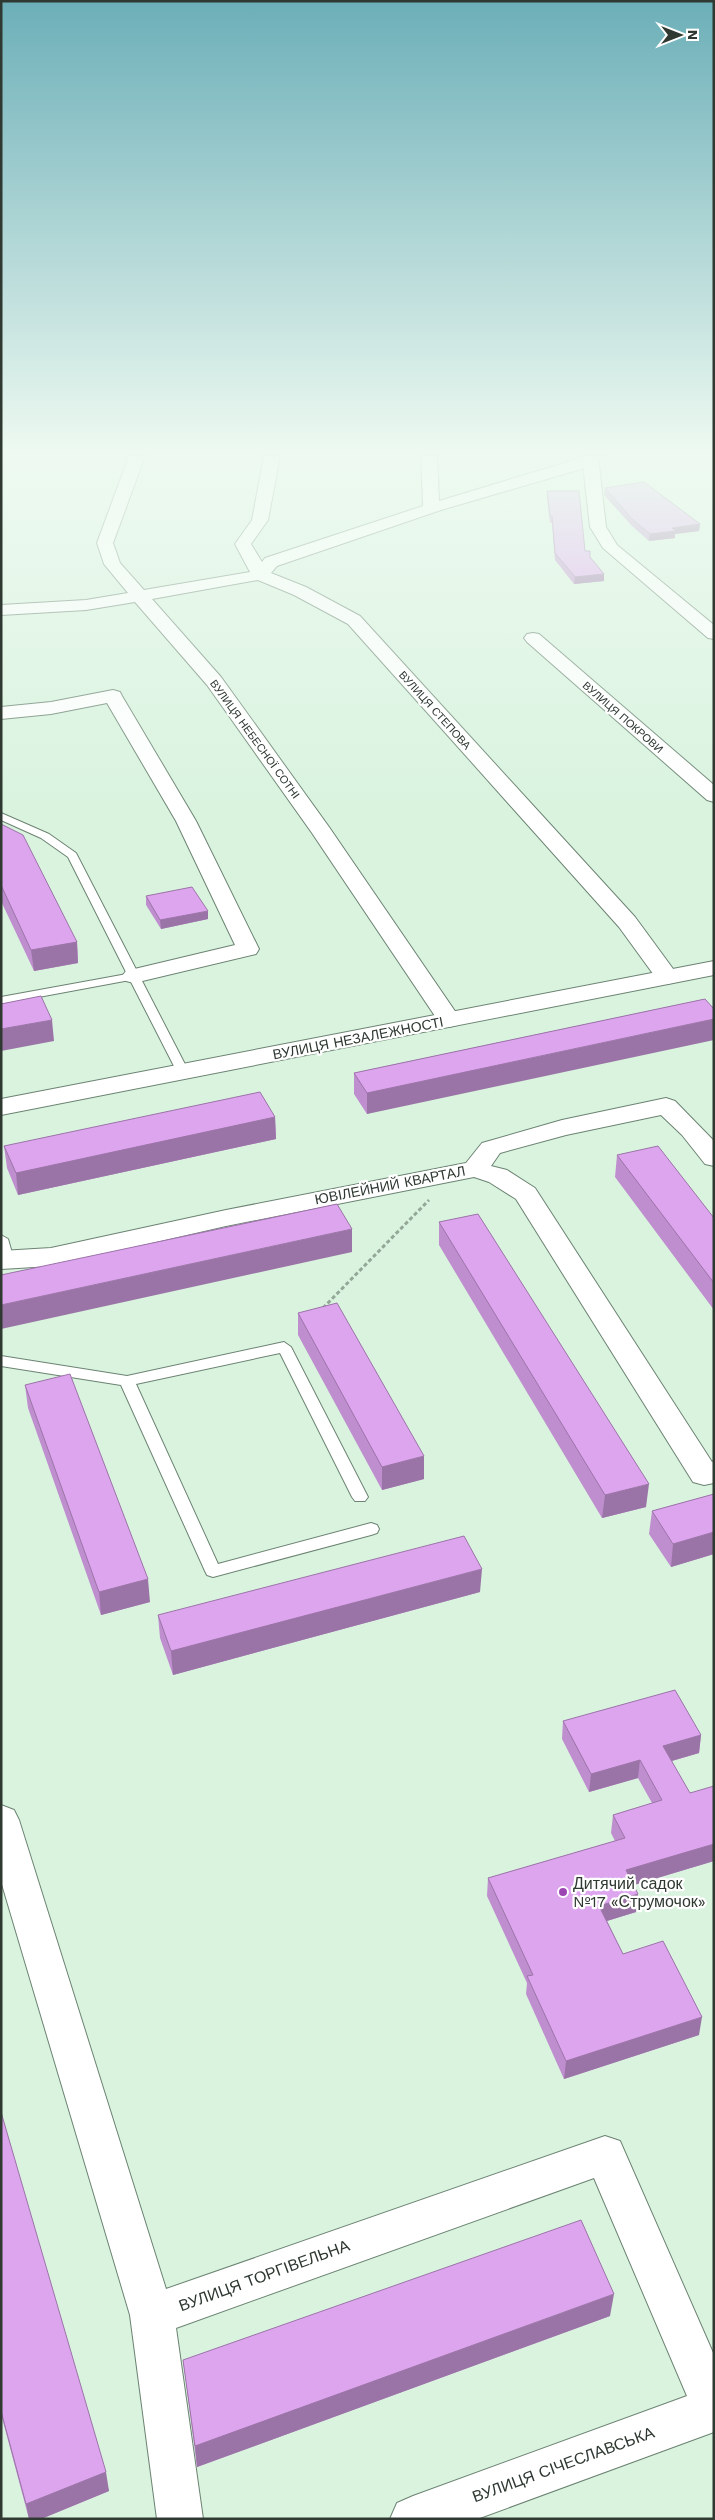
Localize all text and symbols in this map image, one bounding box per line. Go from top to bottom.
north arrow [655,10,705,60]
text: N [685,30,701,40]
street label: ВУЛИЦЯ СТЕПОВА [396,668,474,753]
street label: ВУЛИЦЯ НЕБЕСНОЇ СОТНІ [207,677,302,801]
street label: ВУЛИЦЯ ПОКРОВИ [580,679,666,756]
street label: ВУЛИЦЯ НЕЗАЛЕЖНОСТІ [271,1014,445,1062]
street label: ЮВІЛЕЙНИЙ КВАРТАЛ [313,1162,467,1207]
place label: Дитячий садок №17 «Струмочок» [573,1874,706,1911]
marker: Дитячий садок №17 «Струмочок» [557,1886,569,1898]
street label: ВУЛИЦЯ ТОРГІВЕЛЬНА [176,2236,353,2315]
street label: ВУЛИЦЯ СІЧЕСЛАВСЬКА [470,2423,657,2506]

